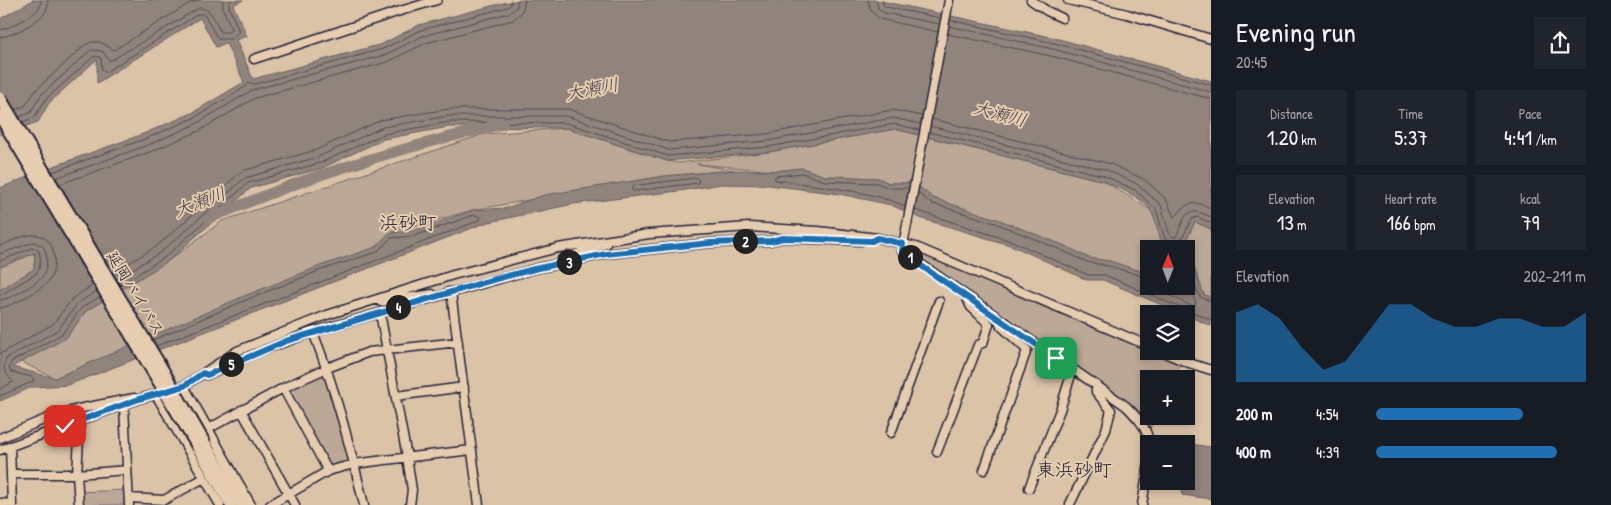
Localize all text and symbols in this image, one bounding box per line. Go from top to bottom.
text: Evening run [1236,13,1356,51]
button: share [1534,17,1586,69]
text: 20:45 [1236,51,1267,73]
water label: 大瀬川 [563,71,621,106]
water label: 大瀬川 [971,94,1029,133]
text: Distance [1270,104,1313,123]
text: Time [1399,104,1423,123]
text: Pace [1519,104,1542,123]
text: 1.20 [1267,123,1298,152]
text: 5:37 [1394,123,1428,152]
text: 4:41 [1504,123,1532,152]
text: km [1298,130,1317,149]
text: /km [1532,130,1557,149]
water label: 大瀬川 [170,180,230,223]
text: Elevation [1268,189,1315,208]
text: Heart rate [1385,189,1437,208]
text: kcal [1520,189,1541,208]
text: 13 [1277,208,1294,237]
text: 166 [1387,208,1411,237]
text: 79 [1521,208,1539,237]
district label: 浜砂町 [379,209,437,235]
text: m [1294,215,1307,234]
text: bpm [1411,215,1435,234]
pin: 2 [732,228,758,254]
text: 2 [742,232,749,251]
north arrow [1140,240,1195,295]
map controls [1140,240,1195,490]
pin: 1 [898,244,922,270]
street label: 延岡バイパス [102,246,170,340]
text: 1 [908,248,913,267]
pin: 3 [556,250,582,274]
text: 3 [566,253,573,272]
text: Elevation [1236,265,1289,287]
text: 202–211 m [1523,265,1586,287]
pin: 4 [386,294,410,320]
text: 4 [396,298,401,317]
button: layers [1140,305,1195,360]
pin [1035,337,1077,379]
icon: arrive [1042,344,1070,372]
pin: 5 [218,352,244,376]
text: 5 [229,355,234,374]
button: + [1140,370,1195,425]
text: 200 m [1236,403,1272,425]
text: 4:54 [1316,403,1338,425]
pin [44,405,86,447]
icon: check [51,412,79,440]
button: − [1140,435,1195,490]
text: 400 m [1236,441,1271,463]
text: 4:39 [1316,441,1339,463]
district label: 東浜砂町 [1036,456,1112,482]

